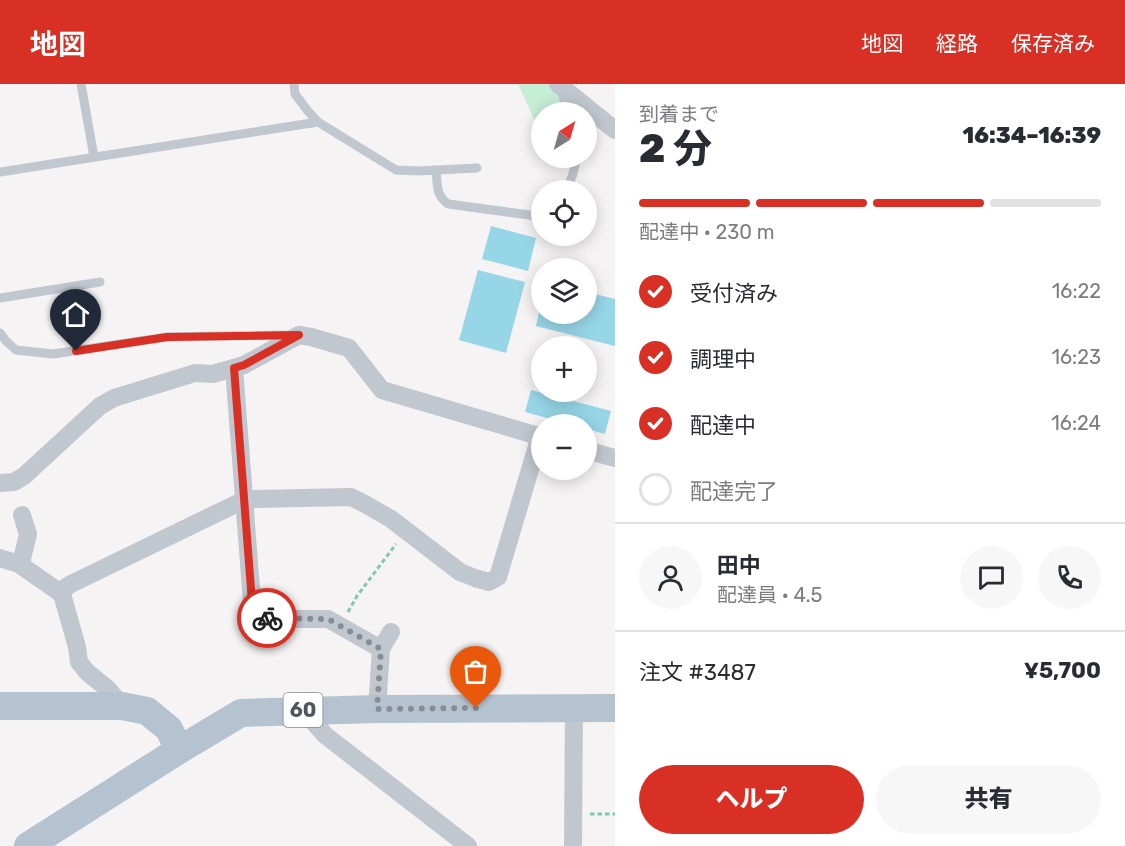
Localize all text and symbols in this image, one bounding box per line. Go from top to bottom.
text: 地図 [30,28,86,61]
text: 地図 [861,31,903,56]
text: 経路 [936,31,978,56]
text: 保存済み [1011,31,1095,56]
north arrow [531,102,597,168]
map controls [531,102,597,480]
text: 到着まで [639,102,719,126]
text: 16:34–16:39 [963,122,1101,149]
text: 2 分 [639,126,712,172]
button: locate [531,180,597,246]
text: 配達中 · 230 m [639,220,775,244]
button: layers [531,258,597,324]
icon: check [639,275,672,308]
text: 16:22 [1052,279,1101,303]
text: 受付済み [690,280,778,307]
pin [50,289,101,351]
icon: home [59,298,92,331]
button: + [531,336,597,402]
icon: check [639,341,672,374]
text: 16:23 [1052,345,1101,369]
text: 調理中 [690,346,756,373]
icon: check [639,407,672,440]
text: 16:24 [1051,411,1101,435]
text: 配達中 [690,412,756,439]
button: − [531,414,597,480]
text: 配達完了 [690,478,778,505]
button: person [639,546,702,609]
button: chat [960,546,1023,609]
button: phone [1038,546,1101,609]
text: 田中 [717,552,761,579]
text: 配達員 · 4.5 [717,583,822,607]
courier [237,588,297,648]
icon: bike [251,602,284,635]
pin [450,646,501,708]
icon: bag [459,655,492,688]
text: ¥5,700 [1024,657,1101,684]
text: 注文 #3487 [639,659,756,686]
road number: 60 [284,693,322,727]
button: ヘルプ [639,765,864,834]
button: 共有 [876,765,1101,834]

